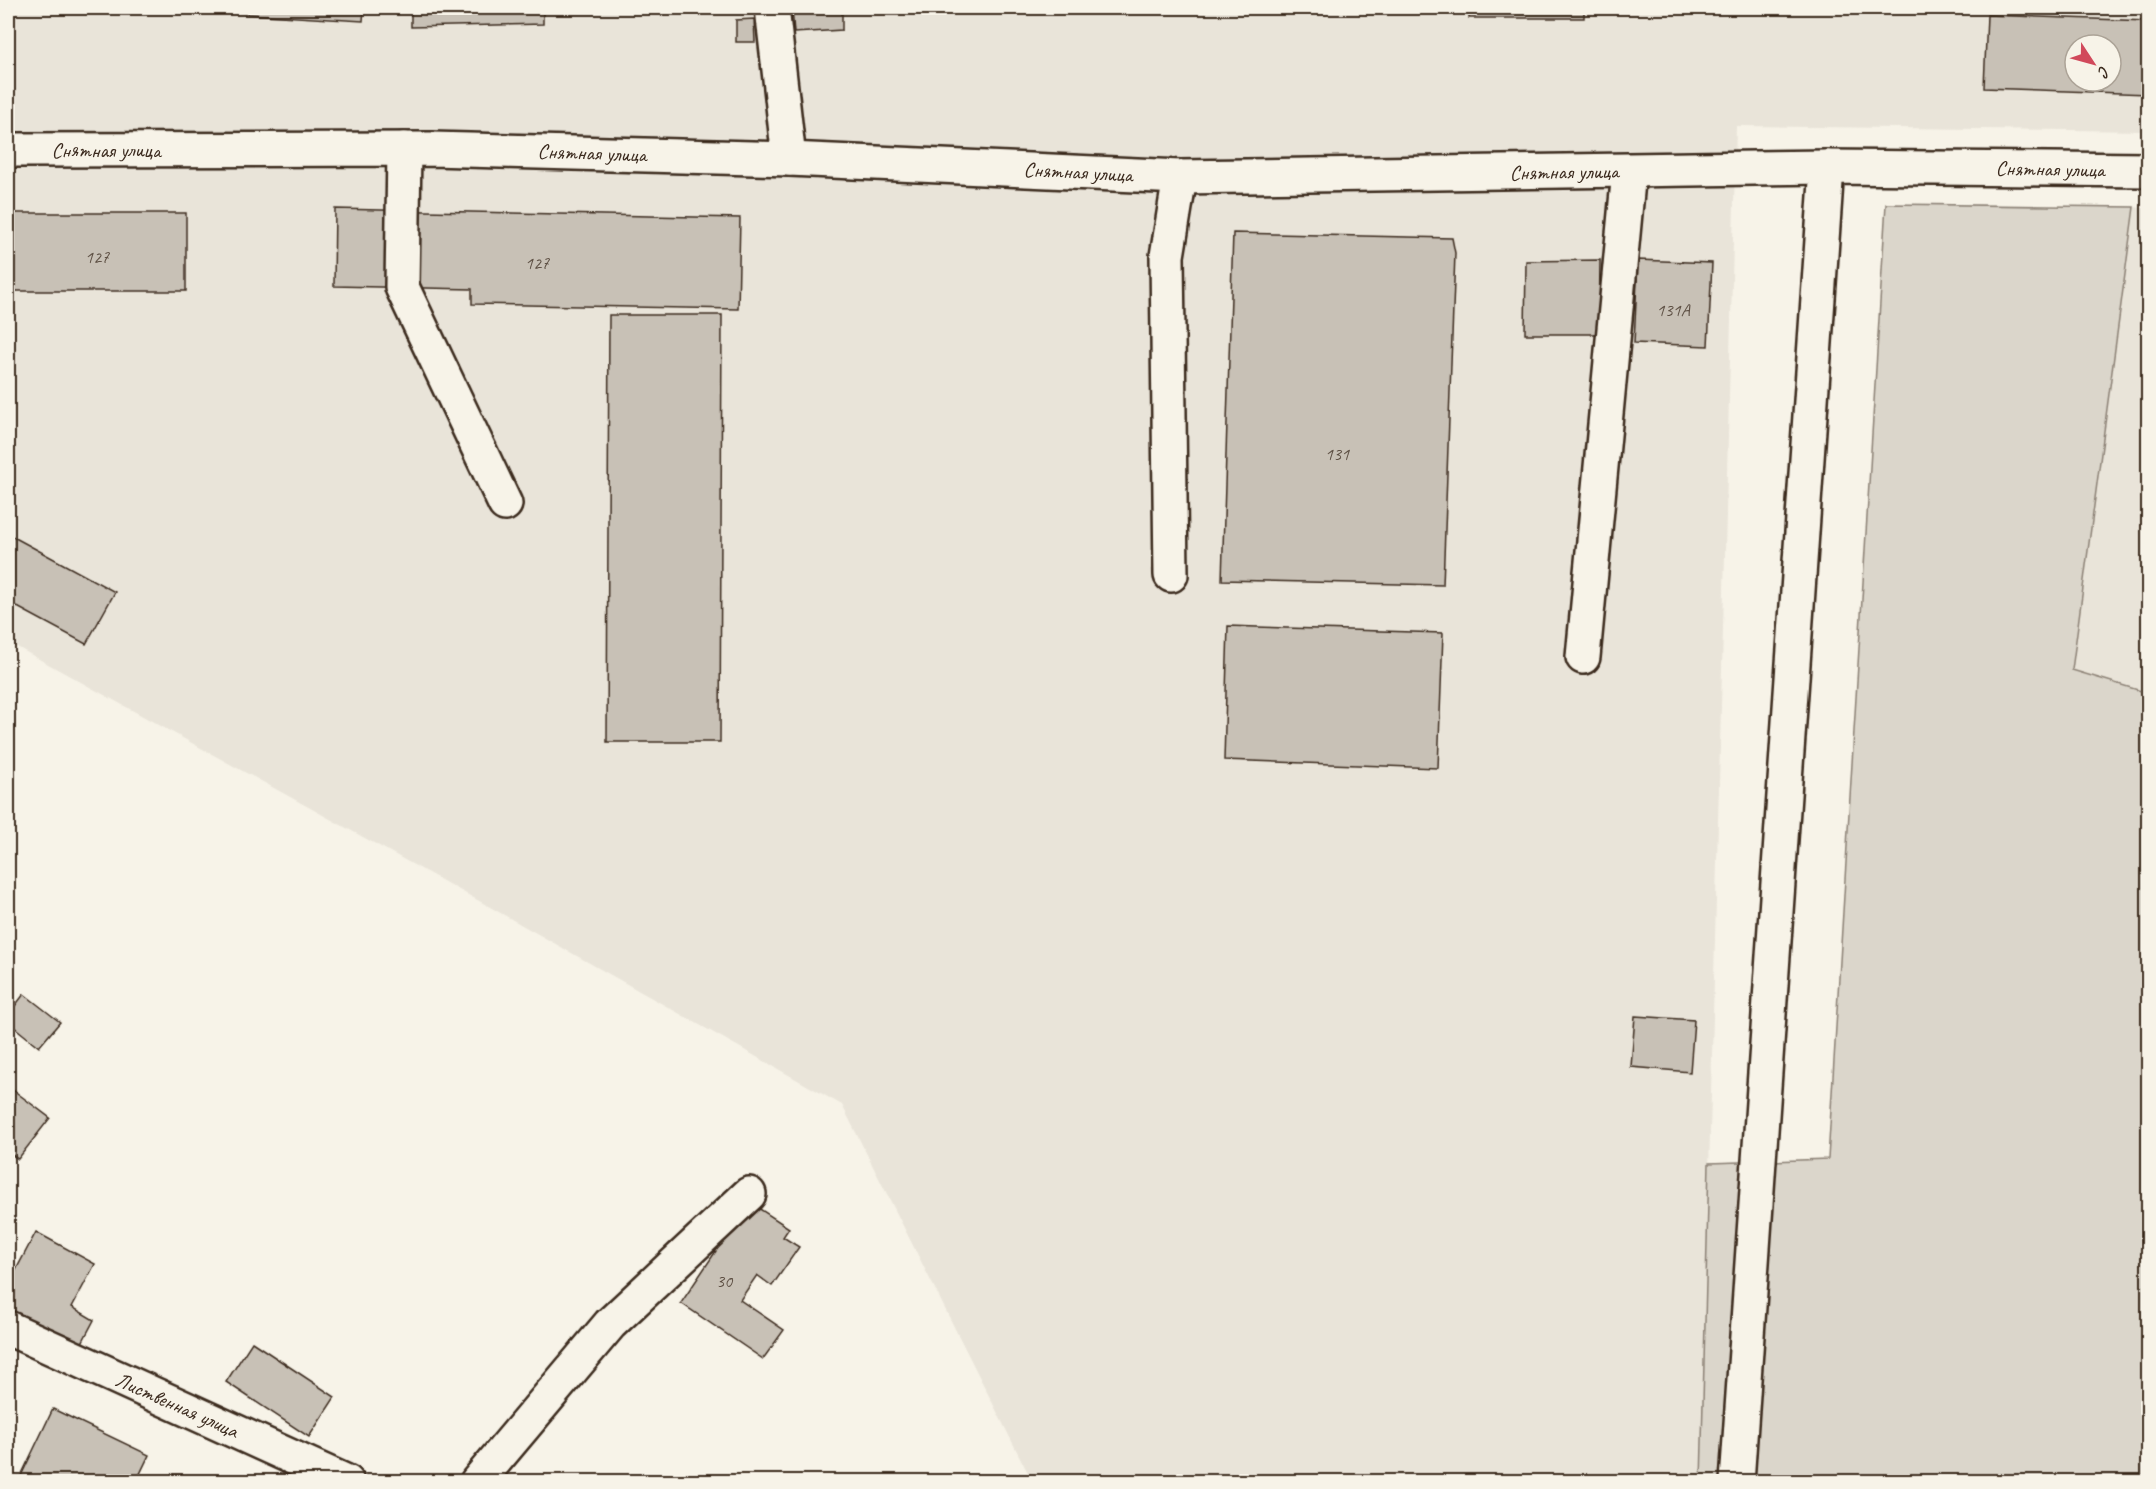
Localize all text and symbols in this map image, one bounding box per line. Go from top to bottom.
north arrow [2063,33,2123,93]
text: С [2093,62,2115,82]
street label: Снятная улица [52,137,163,163]
street label: Снятная улица [537,138,649,168]
street label: Снятная улица [1995,155,2107,183]
street label: Снятная улица [1023,156,1135,188]
street label: Снятная улица [1509,158,1621,186]
house number: 127 [85,246,110,268]
house number: 127 [525,252,550,274]
house number: 131А [1656,299,1691,321]
house number: 131 [1325,443,1350,465]
house number: 30 [716,1270,734,1292]
street label: Лиственная улица [112,1366,244,1444]

